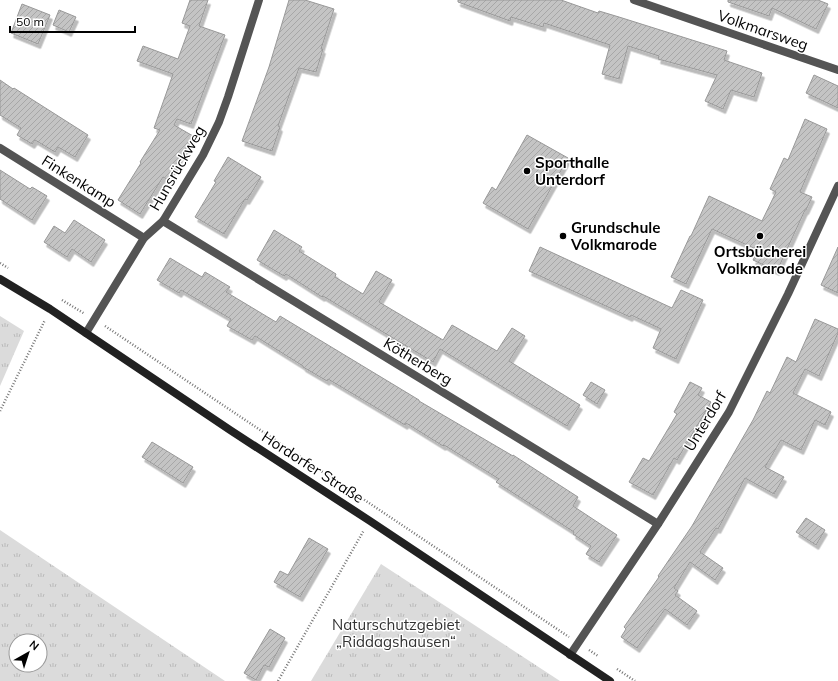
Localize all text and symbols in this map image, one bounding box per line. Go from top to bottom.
street label: Volkmarsweg [715,6,811,54]
scale bar [10,8,135,34]
text: 50 m [16,14,44,29]
street label: Hunsrückweg [145,122,209,214]
street label: Finkenkamp [38,151,120,211]
place label: Sporthalle Unterdorf [535,153,609,189]
marker: Sporthalle Unterdorf [522,166,532,176]
place label: Grundschule Volkmarode [570,218,660,254]
marker: Grundschule Volkmarode [558,231,568,241]
marker: Ortsbücherei Volkmarode [755,231,765,241]
place label: Ortsbücherei Volkmarode [714,242,806,278]
street label: Kötherberg [380,333,456,389]
street label: Unterdorf [680,387,731,455]
street label: Hordorfer Straße [258,427,368,507]
park label: Naturschutzgebiet „Riddagshausen“ [332,615,460,651]
north arrow [8,633,48,673]
text: N [27,637,42,653]

